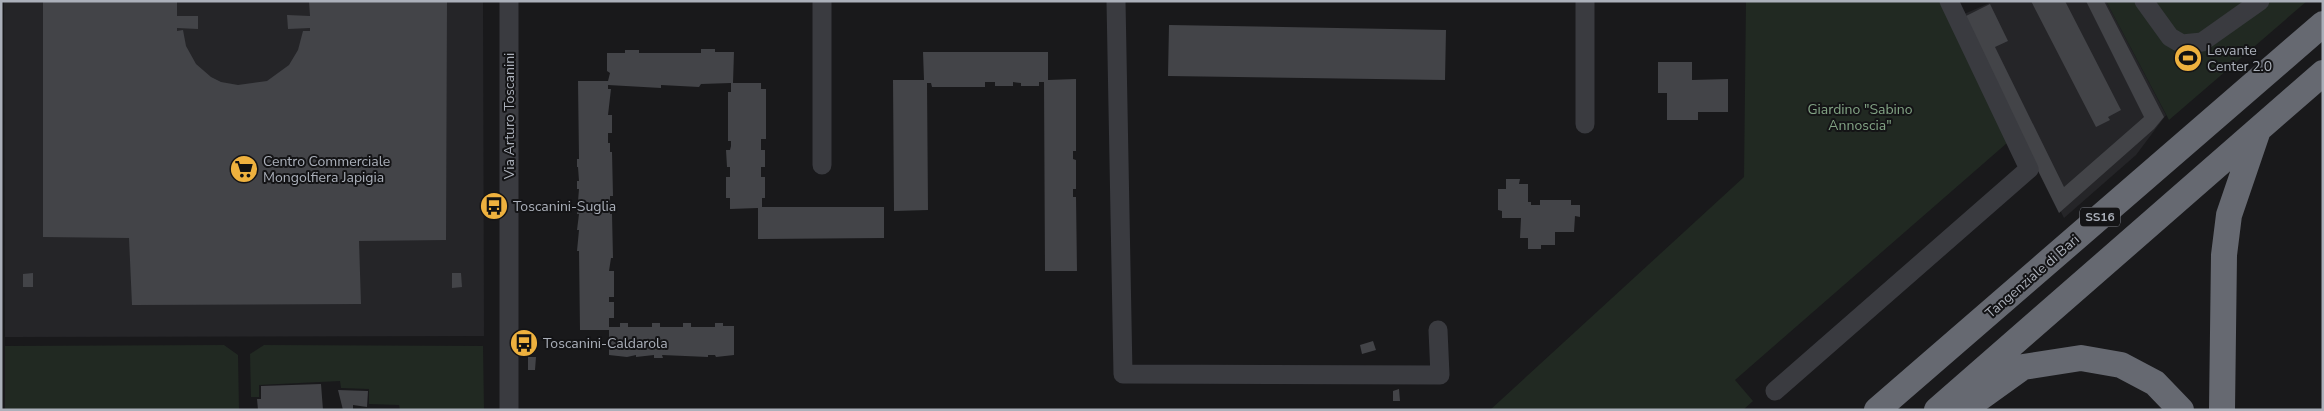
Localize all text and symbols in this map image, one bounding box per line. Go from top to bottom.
place label: Levante Center 2.0 [2207,41,2272,76]
sports icon: Levante Center 2.0 [2173,43,2203,73]
street label: Via Arturo Toscanini [500,53,519,180]
park label: Giardino "Sabino Annoscia" [1807,100,1913,135]
place label: Centro Commerciale Mongolfiera Japigia [263,152,390,187]
supermarket icon: Centro Commerciale Mongolfiera Japigia [229,154,259,184]
bus stop icon: Toscanini-Suglia [479,191,509,221]
place label: Toscanini-Suglia [513,197,616,216]
road number: SS16 [2080,208,2120,226]
street label: Tangenziale di Bari [1981,230,2083,323]
bus stop icon: Toscanini-Caldarola [509,328,539,358]
place label: Toscanini-Caldarola [543,334,668,353]

